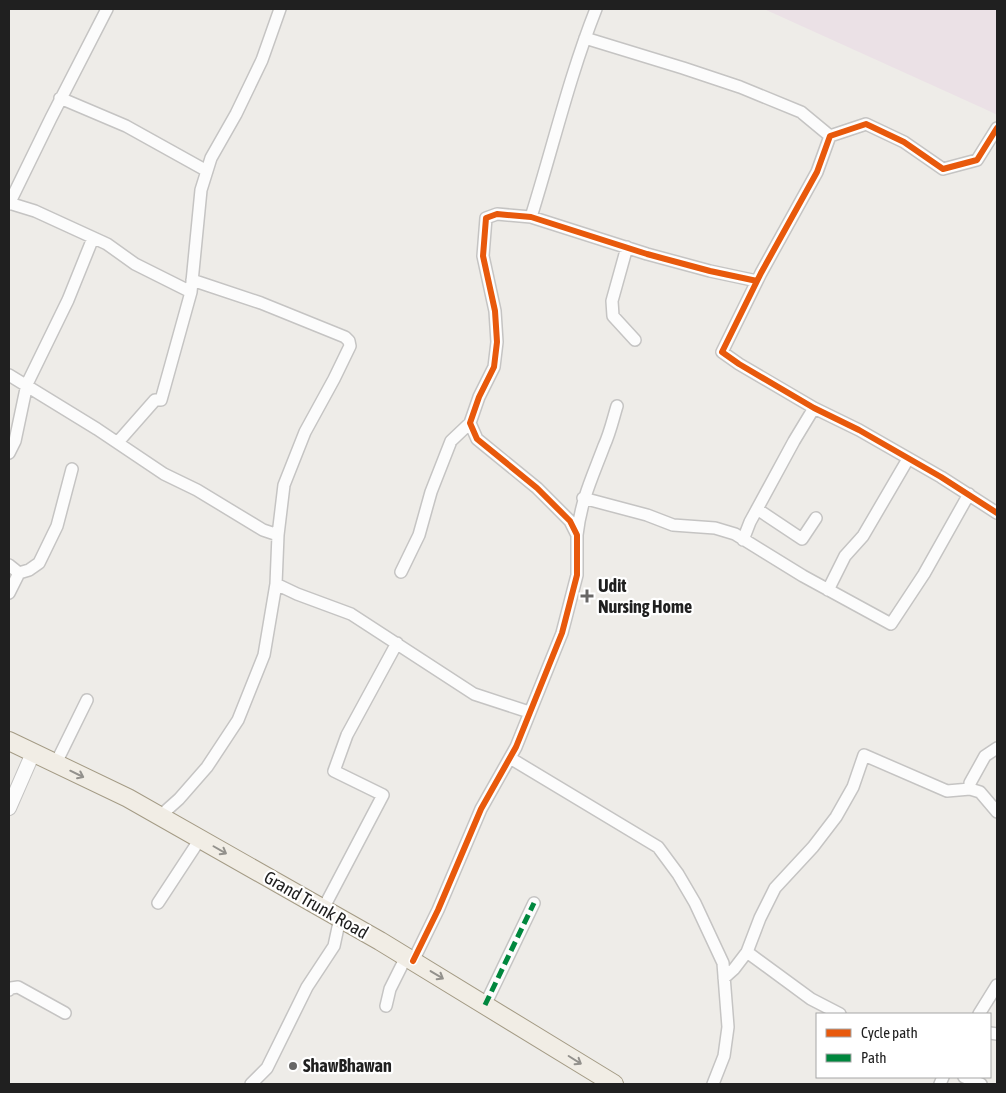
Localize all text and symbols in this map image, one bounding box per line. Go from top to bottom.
place label: Udit Nursing Home [598,575,692,617]
marker: Udit Nursing Home [580,589,594,603]
one-way arrow [69,769,84,779]
one-way arrow [213,846,227,856]
street label: Grand Trunk Road [260,866,372,943]
one-way arrow [429,971,443,981]
legend [816,1013,991,1078]
text: Cycle path [861,1024,918,1041]
text: Path [861,1049,887,1066]
place label: ShawBhawan [303,1055,392,1076]
one-way arrow [568,1056,582,1066]
marker: ShawBhawan [287,1060,299,1072]

